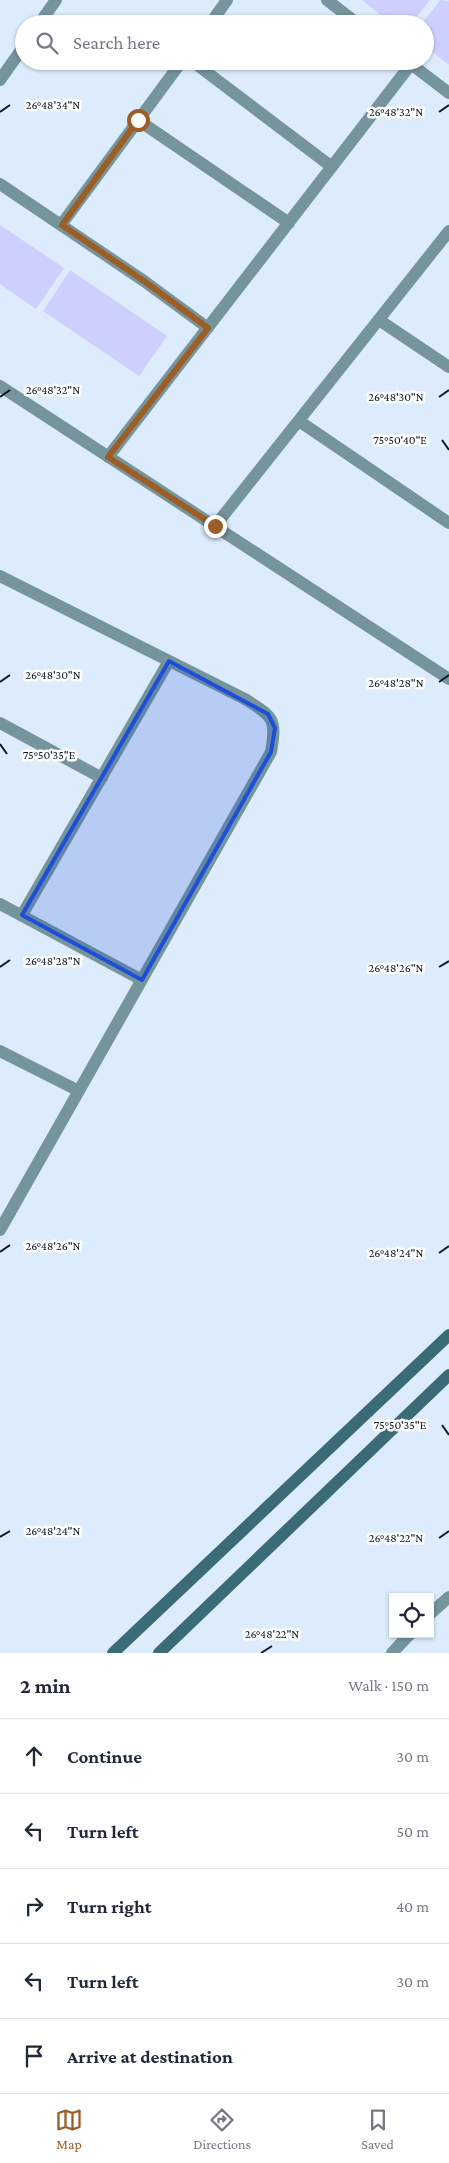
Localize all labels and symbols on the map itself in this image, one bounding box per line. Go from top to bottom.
text: 26°48'34"N [26,98,80,112]
text: 26°48'32"N [369,105,423,119]
route start [127,109,150,132]
text: 26°48'32"N [26,383,80,397]
text: 26°48'30"N [368,390,424,404]
text: 75°50'40"E [373,433,427,447]
route end [204,515,227,538]
text: 26°48'30"N [25,668,81,682]
text: 26°48'28"N [368,676,424,690]
text: 75°50'35"E [23,748,76,762]
text: 26°48'28"N [25,954,81,968]
text: 26°48'26"N [369,961,424,975]
text: 26°48'26"N [26,1239,81,1253]
text: 26°48'24"N [369,1246,423,1260]
text: 75°50'35"E [374,1418,427,1432]
text: 26°48'24"N [26,1524,80,1538]
text: 26°48'22"N [369,1531,423,1545]
text: 26°48'22"N [245,1627,299,1641]

